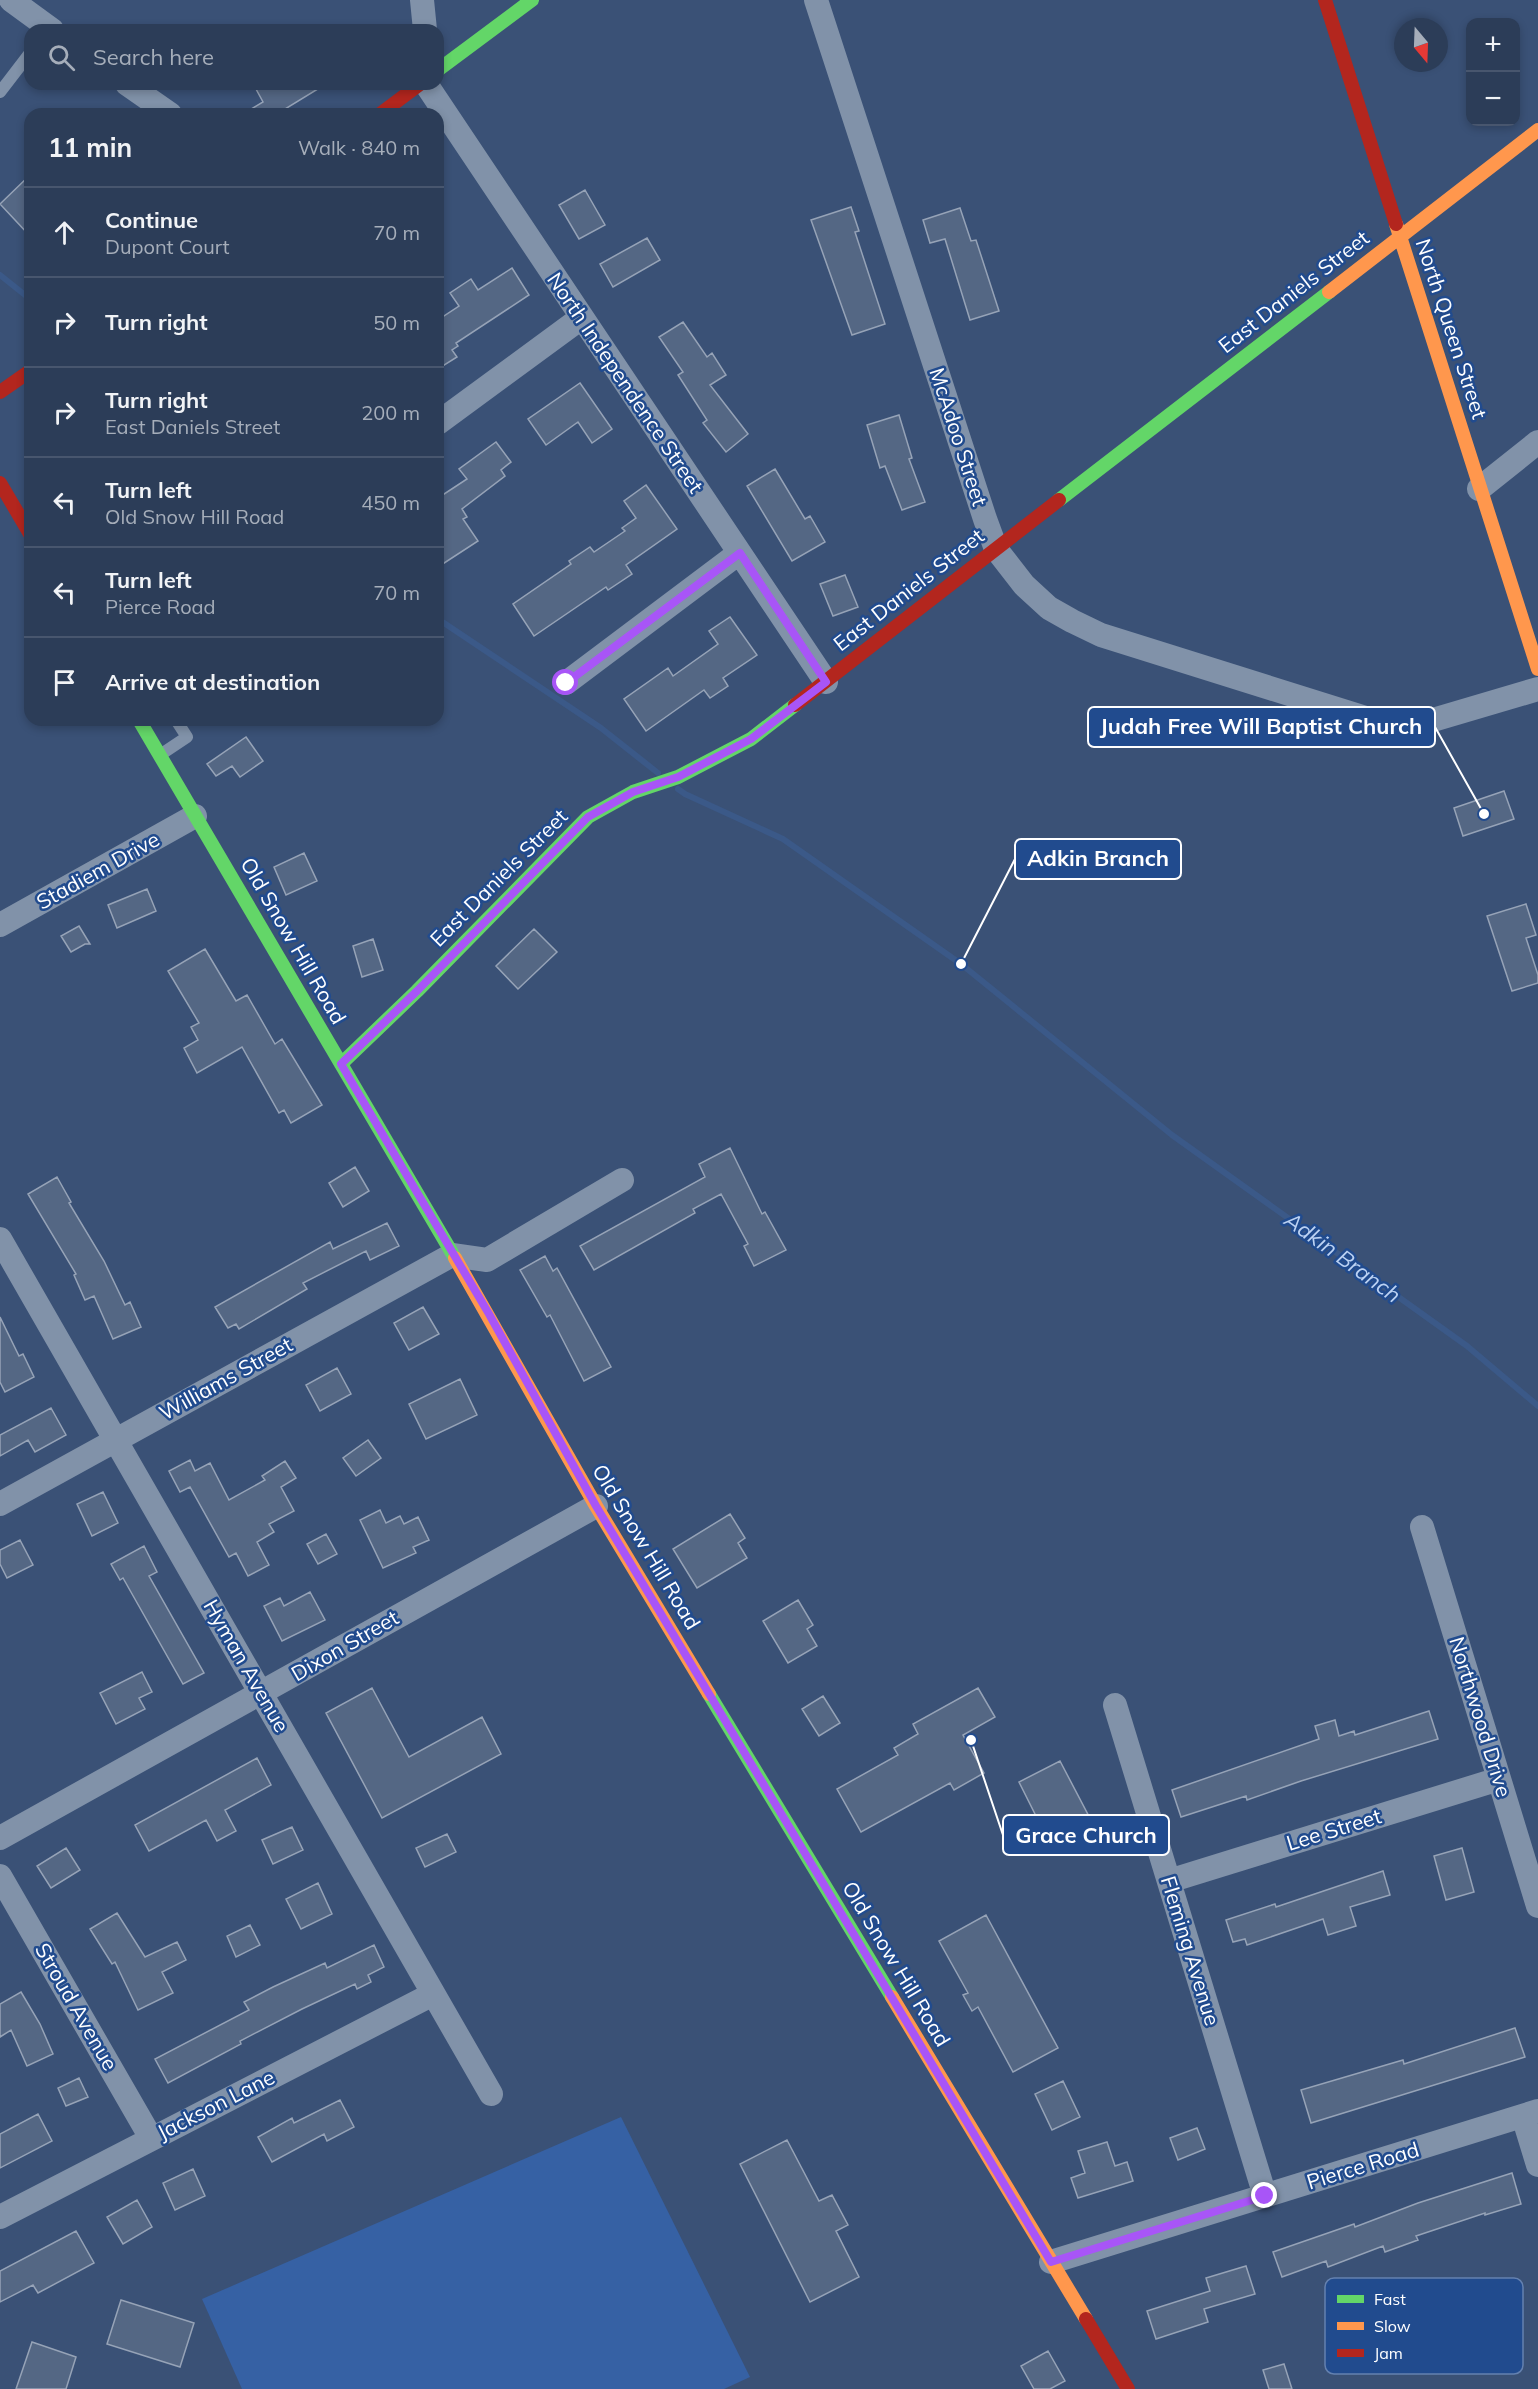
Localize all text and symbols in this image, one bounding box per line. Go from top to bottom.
north arrow [1394,18,1448,72]
map controls [1466,18,1520,126]
button: + [1466,18,1520,72]
search box [24,24,444,90]
icon: search [45,41,78,74]
text: Search here [93,43,214,71]
button: − [1466,72,1520,126]
text: 11 min [48,131,132,164]
text: Walk · 840 m [298,135,420,160]
text: Continue [105,206,198,234]
icon: ahead [48,216,81,249]
text: 70 m [373,220,420,245]
street label: East Daniels Street [1213,224,1374,358]
text: Dupont Court [105,234,230,259]
street label: North Queen Street [1411,235,1493,422]
street label: North Independence Street [542,267,709,498]
icon: right [48,306,81,339]
text: Turn right [105,308,208,336]
text: 50 m [373,310,420,335]
street label: McAdoo Street [924,364,994,509]
text: Turn right [105,386,208,414]
icon: right [48,396,81,429]
text: 200 m [361,400,420,425]
text: East Daniels Street [105,414,280,439]
text: Turn left [105,476,192,504]
icon: left [48,486,81,519]
text: 450 m [361,490,420,515]
text: Old Snow Hill Road [105,504,284,529]
street label: East Daniels Street [828,522,989,656]
text: Turn left [105,566,192,594]
icon: left [48,576,81,609]
text: 70 m [373,580,420,605]
text: Pierce Road [105,594,216,619]
icon: arrive [48,666,81,699]
text: Arrive at destination [105,668,320,696]
route start [552,669,578,695]
callout: Judah Free Will Baptist Church [1088,707,1435,747]
text: Judah Free Will Baptist Church [1100,712,1422,740]
street label: East Daniels Street [424,803,573,952]
street label: Stadiem Drive [31,826,164,915]
callout: Adkin Branch [1015,839,1181,879]
text: Adkin Branch [1027,844,1169,872]
street label: Old Snow Hill Road [236,852,352,1029]
water label: Adkin Branch [1278,1205,1407,1309]
street label: Williams Street [154,1331,297,1425]
street label: Old Snow Hill Road [587,1459,706,1634]
street label: Hyman Avenue [198,1594,295,1737]
street label: Dixon Street [286,1604,403,1686]
street label: Northwood Drive [1444,1633,1518,1800]
street label: Lee Street [1283,1802,1384,1856]
callout: Grace Church [1003,1815,1169,1855]
text: Grace Church [1015,1821,1157,1849]
street label: Fleming Avenue [1156,1873,1226,2029]
street label: Old Snow Hill Road [837,1876,956,2051]
street label: Stroud Avenue [30,1938,124,2075]
street label: Jackson Lane [152,2063,279,2145]
street label: Pierce Road [1303,2136,1422,2194]
route end [1251,2182,1277,2208]
legend [1325,2278,1523,2374]
text: Fast [1374,2289,1406,2309]
text: Slow [1374,2316,1411,2336]
text: Jam [1374,2343,1403,2363]

